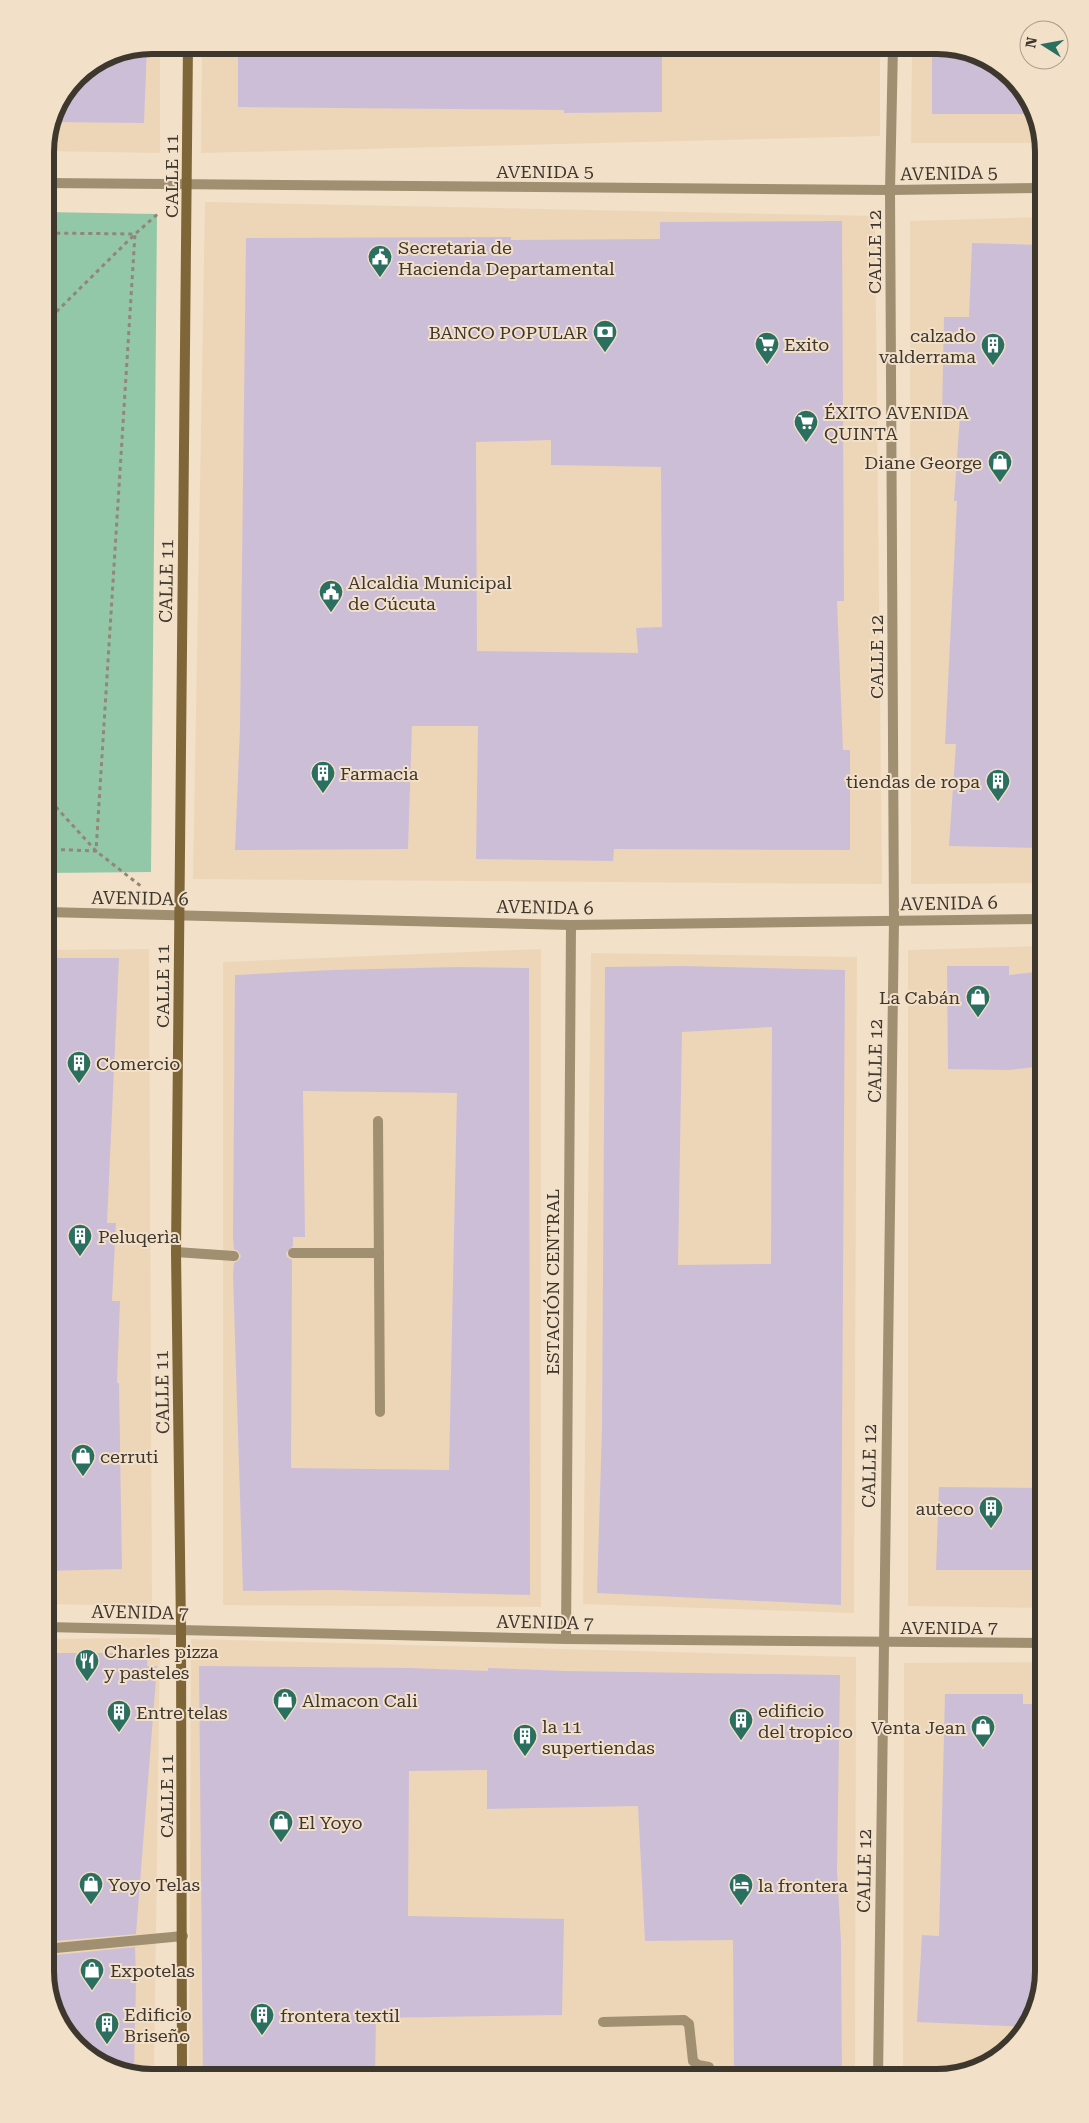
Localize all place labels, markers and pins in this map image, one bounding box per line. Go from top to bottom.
place label: Secretaria de Hacienda Departamental [398,237,615,279]
public building icon: Secretaria de Hacienda Departamental [367,244,393,278]
bank icon: BANCO POPULAR [592,319,618,353]
place label: BANCO POPULAR [429,322,588,343]
place label: calzado valderrama [879,325,976,367]
supermarket icon: Exito [754,331,780,365]
building icon: calzado valderrama [980,332,1006,366]
place label: Exito [784,334,829,355]
place label: ÉXITO AVENIDA QUINTA [824,402,969,444]
supermarket icon: ÉXITO AVENIDA QUINTA [793,409,819,443]
shop icon: Diane George [987,449,1013,483]
place label: Diane George [864,452,982,473]
place label: Alcaldia Municipal de Cúcuta [348,572,512,614]
public building icon: Alcaldia Municipal de Cúcuta [318,579,344,613]
building icon: Farmacia [310,760,336,794]
place label: Farmacia [340,763,419,784]
building icon: tiendas de ropa [985,768,1011,802]
place label: tiendas de ropa [846,771,980,792]
shop icon: La Cabán [965,984,991,1018]
place label: La Cabán [879,987,960,1008]
building icon: Comercio [66,1050,92,1084]
place label: Comercio [96,1053,180,1074]
building icon: Peluqerìa [67,1223,93,1257]
place label: Peluqerìa [98,1226,180,1247]
shop icon: cerruti [70,1443,96,1477]
place label: cerruti [100,1446,159,1467]
building icon: auteco [978,1495,1004,1529]
place label: auteco [915,1498,974,1519]
place label: Charles pizza y pasteles [104,1641,219,1683]
restaurant icon: Charles pizza y pasteles [74,1648,100,1682]
shop icon: Almacon Cali [272,1687,298,1721]
place label: Almacon Cali [302,1690,418,1711]
building icon: Entre telas [106,1699,132,1733]
place label: edificio del tropico [758,1700,853,1742]
place label: Entre telas [136,1702,228,1723]
building icon: edificio del tropico [728,1707,754,1741]
shop icon: Venta Jean [970,1714,996,1748]
place label: la 11 supertiendas [542,1716,655,1758]
place label: Venta Jean [871,1717,966,1738]
building icon: la 11 supertiendas [512,1723,538,1757]
shop icon: El Yoyo [268,1809,294,1843]
place label: El Yoyo [298,1812,363,1833]
shop icon: Yoyo Telas [78,1871,104,1905]
hotel icon: la frontera [728,1872,754,1906]
place label: Yoyo Telas [108,1874,200,1895]
place label: la frontera [758,1875,848,1896]
shop icon: Expotelas [79,1957,105,1991]
place label: Expotelas [110,1960,195,1981]
building icon: frontera textil [249,2002,275,2036]
place label: Edificio Briseño [124,2004,192,2046]
place label: frontera textil [280,2005,400,2026]
building icon: Edificio Briseño [94,2011,120,2045]

